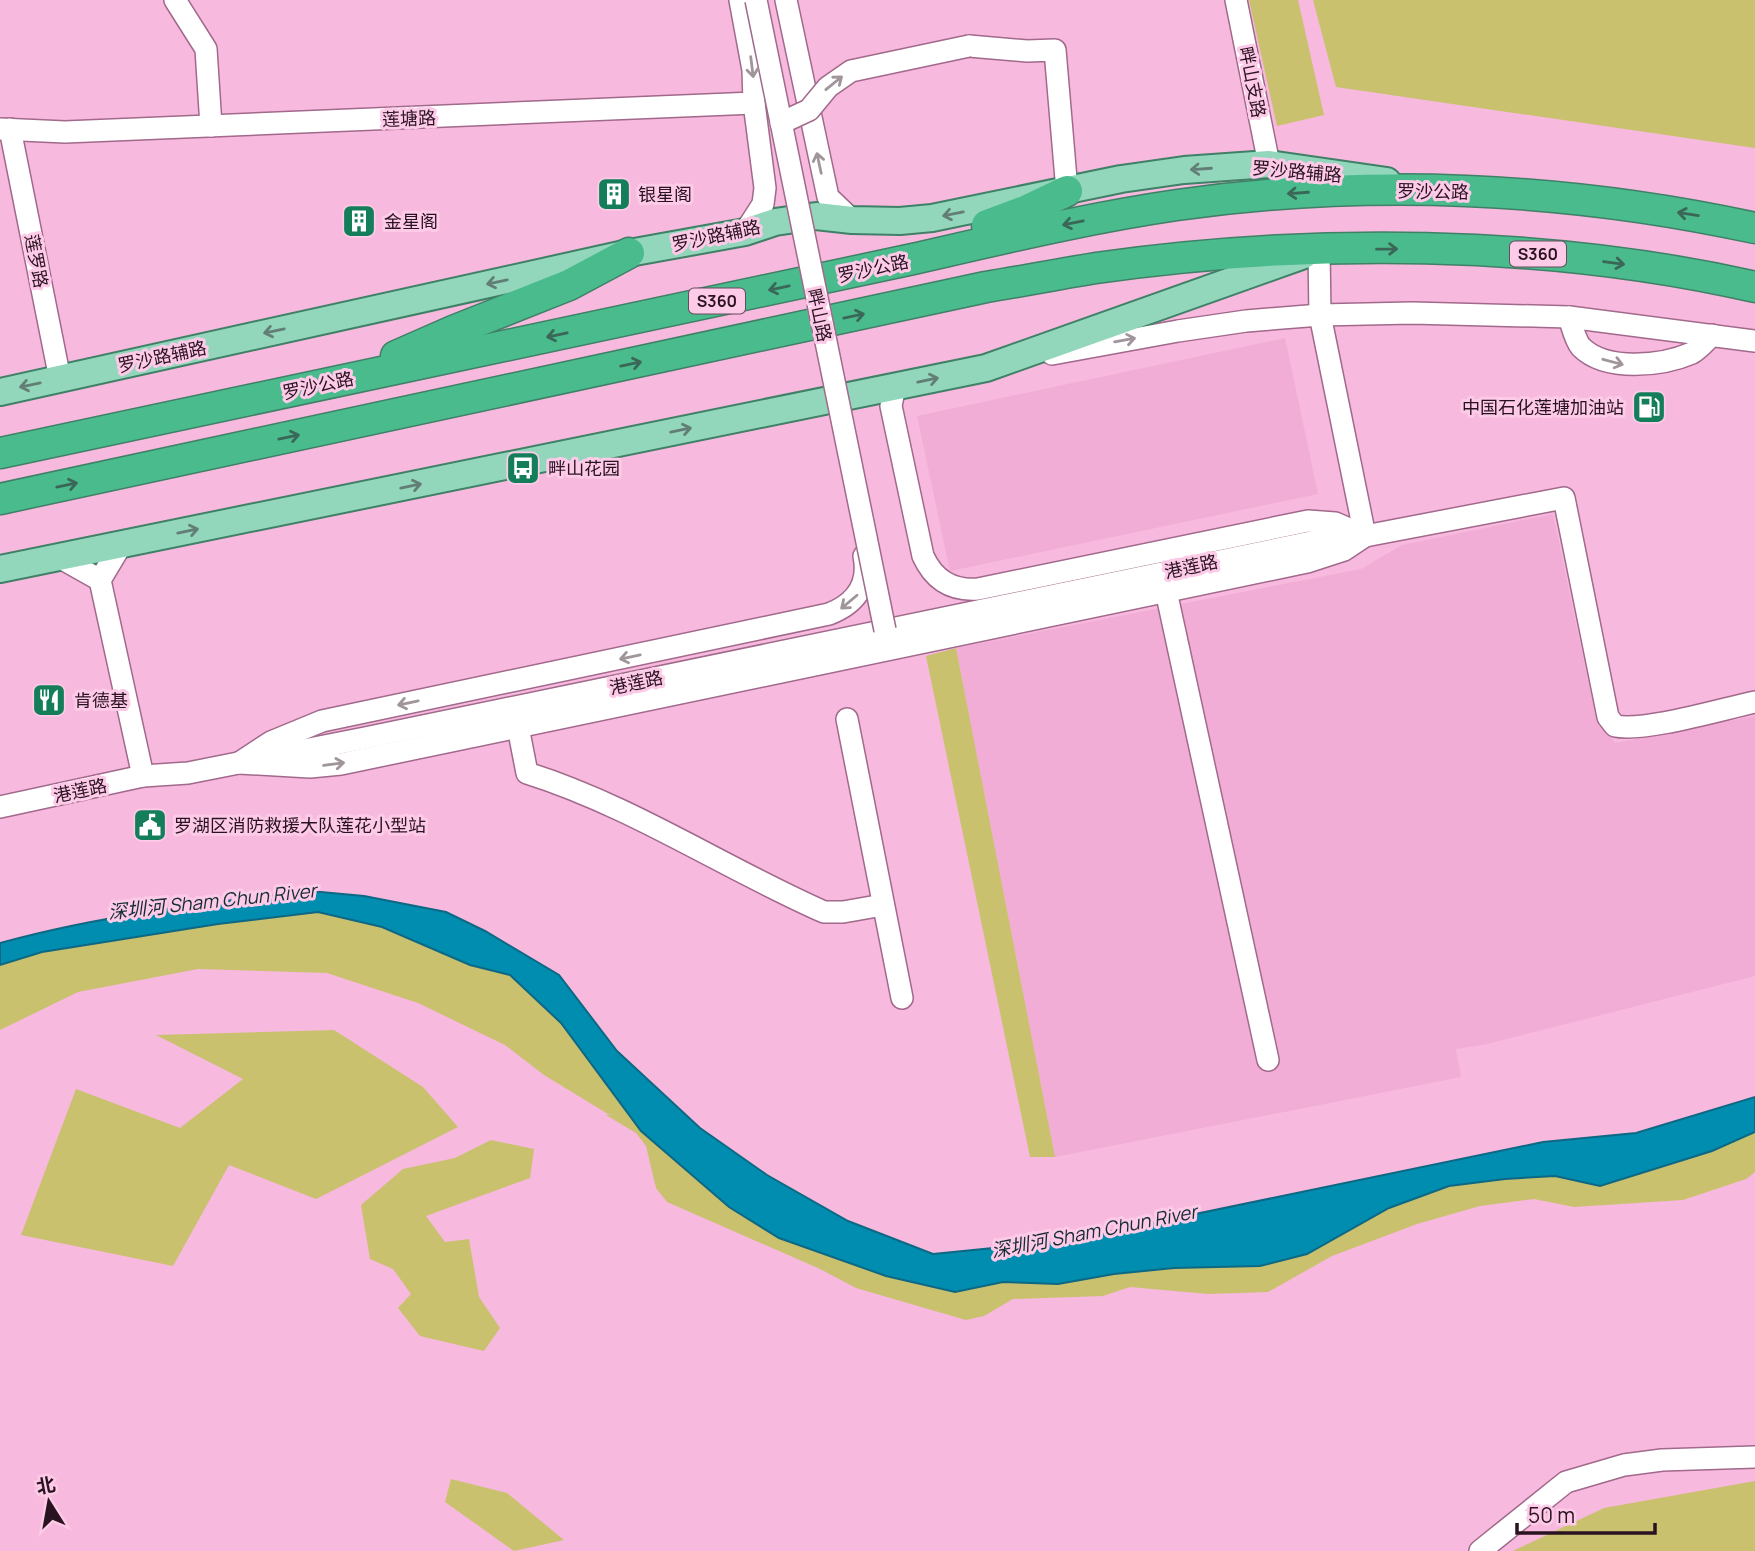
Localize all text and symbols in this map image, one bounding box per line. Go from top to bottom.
street label: 畔山支路 [1234,44,1272,120]
one-way arrow [745,55,758,78]
one-way arrow [825,75,843,90]
street label: 莲塘路 [382,105,436,131]
one-way arrow [812,152,826,175]
street label: 罗沙路辅路 [1251,155,1343,187]
one-way arrow [1190,163,1213,176]
building icon: 银星阁 [595,175,633,213]
street label: 罗沙公路 [1397,178,1469,204]
place label: 银星阁 [638,182,692,206]
one-way arrow [1288,187,1310,200]
building icon: 金星阁 [340,202,378,240]
one-way arrow [942,207,965,221]
one-way arrow [1677,207,1700,220]
place label: 金星阁 [384,209,438,233]
street label: 罗沙路辅路 [669,214,763,256]
one-way arrow [1062,217,1085,230]
street label: 莲罗路 [20,232,54,290]
one-way arrow [1375,242,1398,256]
road number: S360 [1510,242,1566,266]
street label: 罗沙公路 [835,249,911,287]
one-way arrow [1602,257,1625,270]
one-way arrow [486,276,509,290]
one-way arrow [768,281,791,295]
street label: 畔山路 [803,286,837,344]
road number: S360 [689,288,745,314]
one-way arrow [842,308,865,322]
one-way arrow [264,326,286,339]
one-way arrow [546,328,569,342]
one-way arrow [1113,333,1136,346]
street label: 罗沙路辅路 [115,335,209,377]
one-way arrow [619,356,642,370]
one-way arrow [1601,356,1623,369]
street label: 罗沙公路 [280,366,356,404]
one-way arrow [916,372,939,386]
one-way arrow [19,379,42,393]
fuel station icon: 中国石化莲塘加油站 [1630,388,1668,426]
place label: 中国石化莲塘加油站 [1462,395,1624,419]
one-way arrow [670,423,692,437]
one-way arrow [277,430,300,444]
bus stop icon: 畔山花园 [504,449,542,487]
place label: 畔山花园 [548,456,620,480]
one-way arrow [55,478,78,491]
one-way arrow [399,478,422,492]
one-way arrow [176,524,199,538]
street label: 港莲路 [1162,549,1220,583]
one-way arrow [840,593,858,609]
one-way arrow [619,650,642,664]
street label: 港莲路 [607,665,665,699]
restaurant icon: 肯德基 [30,681,68,719]
place label: 肯德基 [74,688,128,712]
one-way arrow [397,697,420,711]
one-way arrow [322,758,345,771]
street label: 港莲路 [51,773,109,807]
public building icon: 罗湖区消防救援大队莲花小型站 [131,806,169,844]
place label: 罗湖区消防救援大队莲花小型站 [174,813,426,837]
water label: 深圳河 Sham Chun River [107,877,320,925]
water label: 深圳河 Sham Chun River [989,1198,1201,1264]
north arrow [14,1467,84,1537]
text: 北 [34,1471,58,1500]
scale bar [1517,1492,1655,1536]
text: 50 m [1528,1501,1575,1529]

